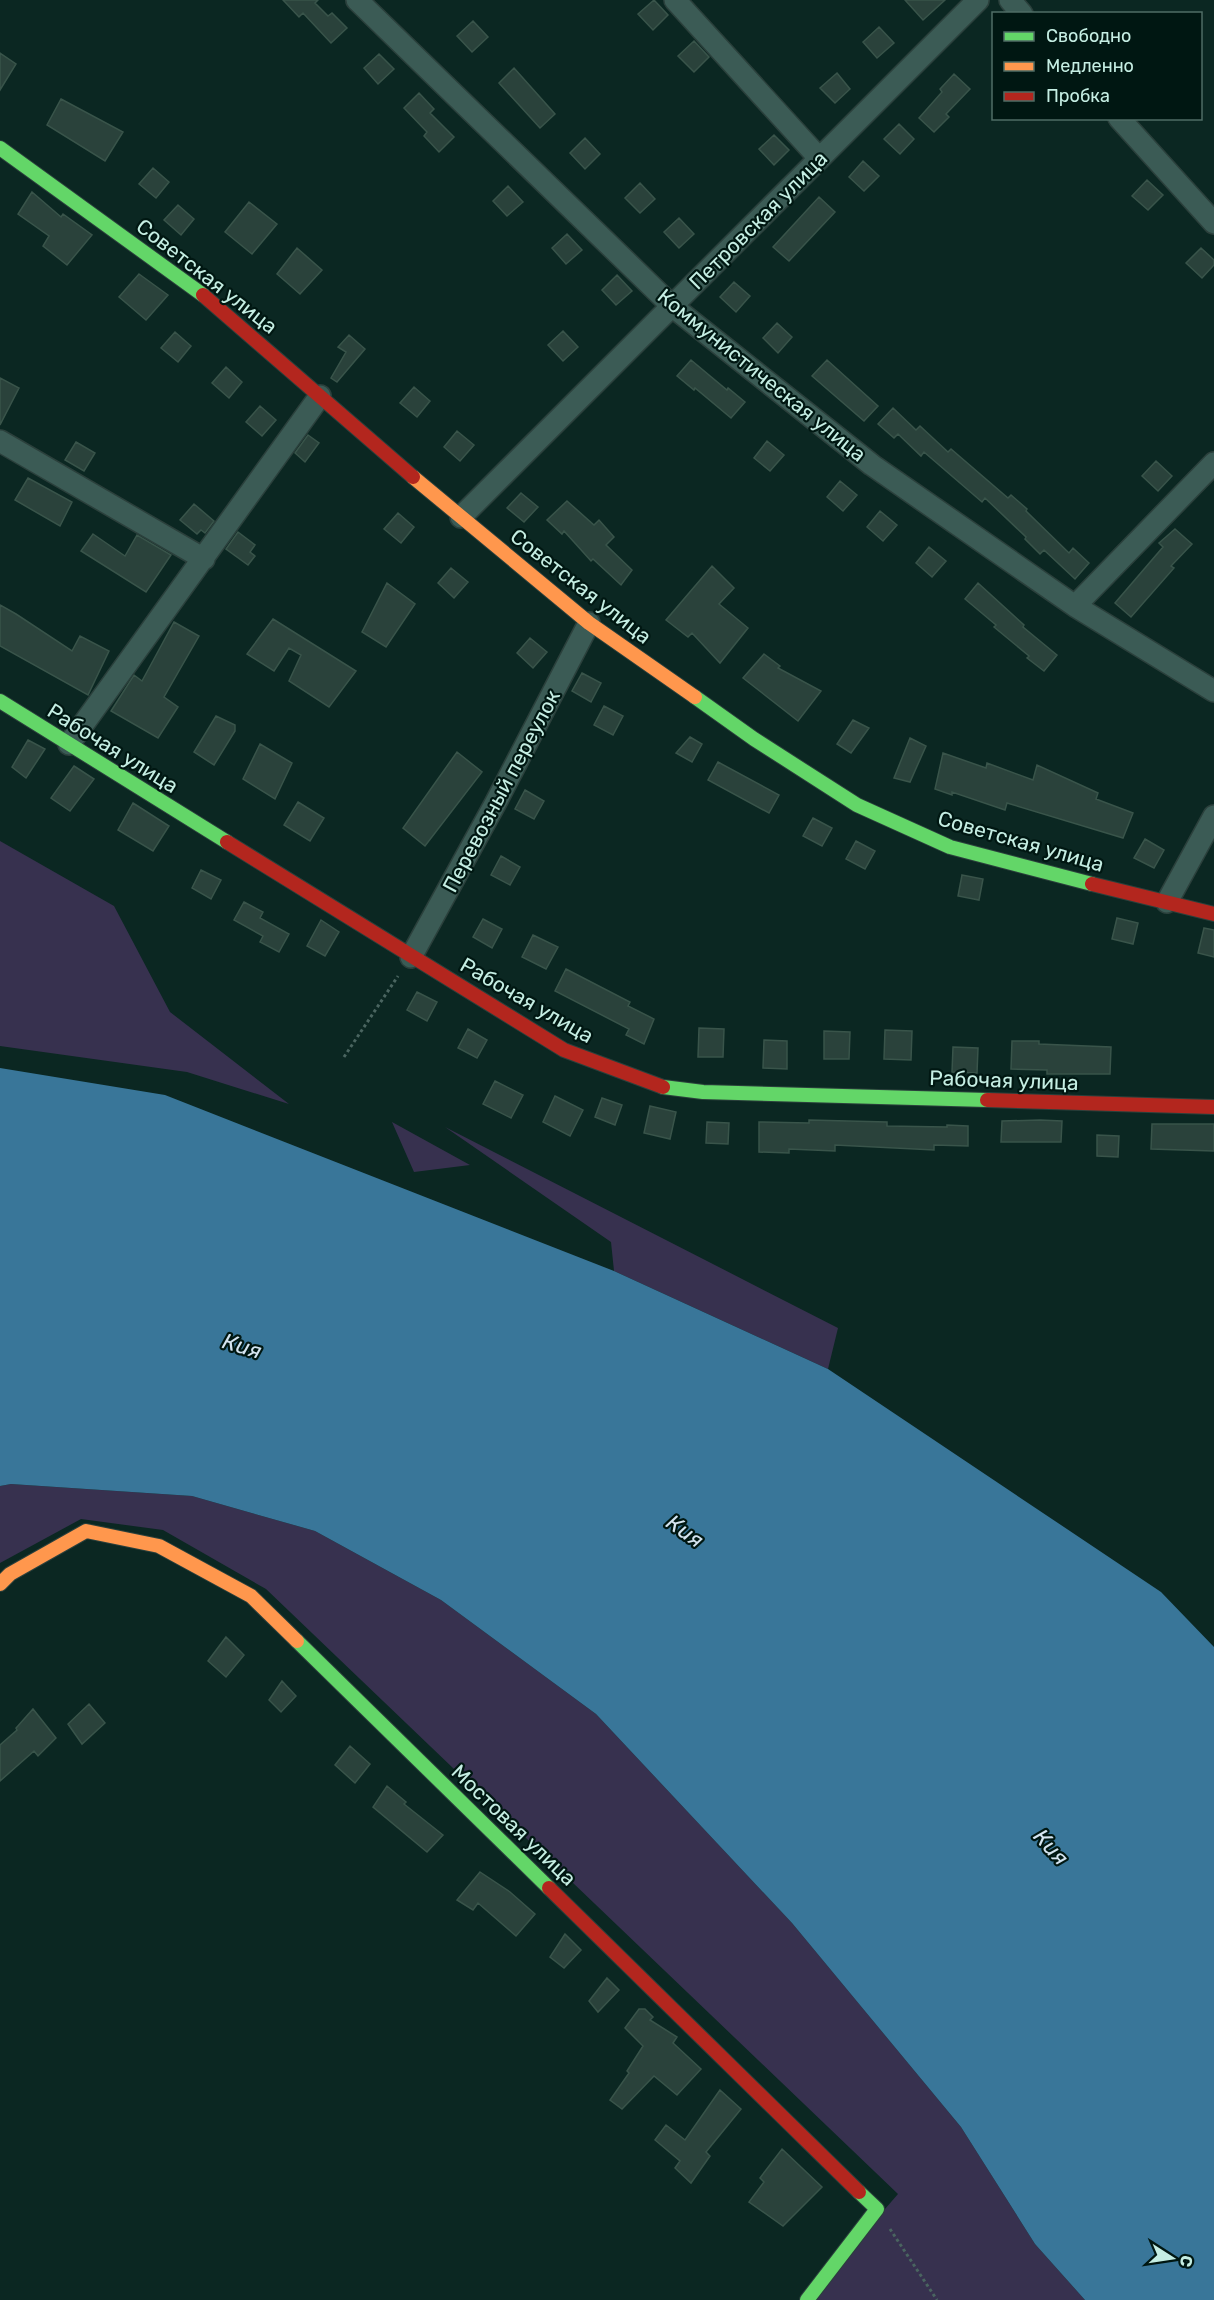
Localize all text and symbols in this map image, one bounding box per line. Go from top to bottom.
legend [992,12,1202,120]
text: Свободно [1046,25,1131,47]
text: Медленно [1046,55,1134,77]
text: Пробка [1046,85,1110,107]
street label: Петровская улица [684,146,832,294]
street label: Советская улица [132,213,282,339]
street label: Коммунистическая улица [653,283,871,467]
street label: Советская улица [506,523,656,649]
street label: Перевозный переулок [437,686,565,896]
street label: Рабочая улица [43,698,183,798]
street label: Советская улица [935,805,1107,877]
street label: Рабочая улица [456,952,598,1048]
street label: Рабочая улица [929,1065,1079,1095]
water label: Кия [219,1327,265,1365]
water label: Кия [661,1509,709,1553]
street label: Мостовая улица [447,1759,581,1891]
water label: Кия [1028,1823,1074,1871]
north arrow [1142,2228,1202,2288]
text: С [1176,2254,1197,2268]

